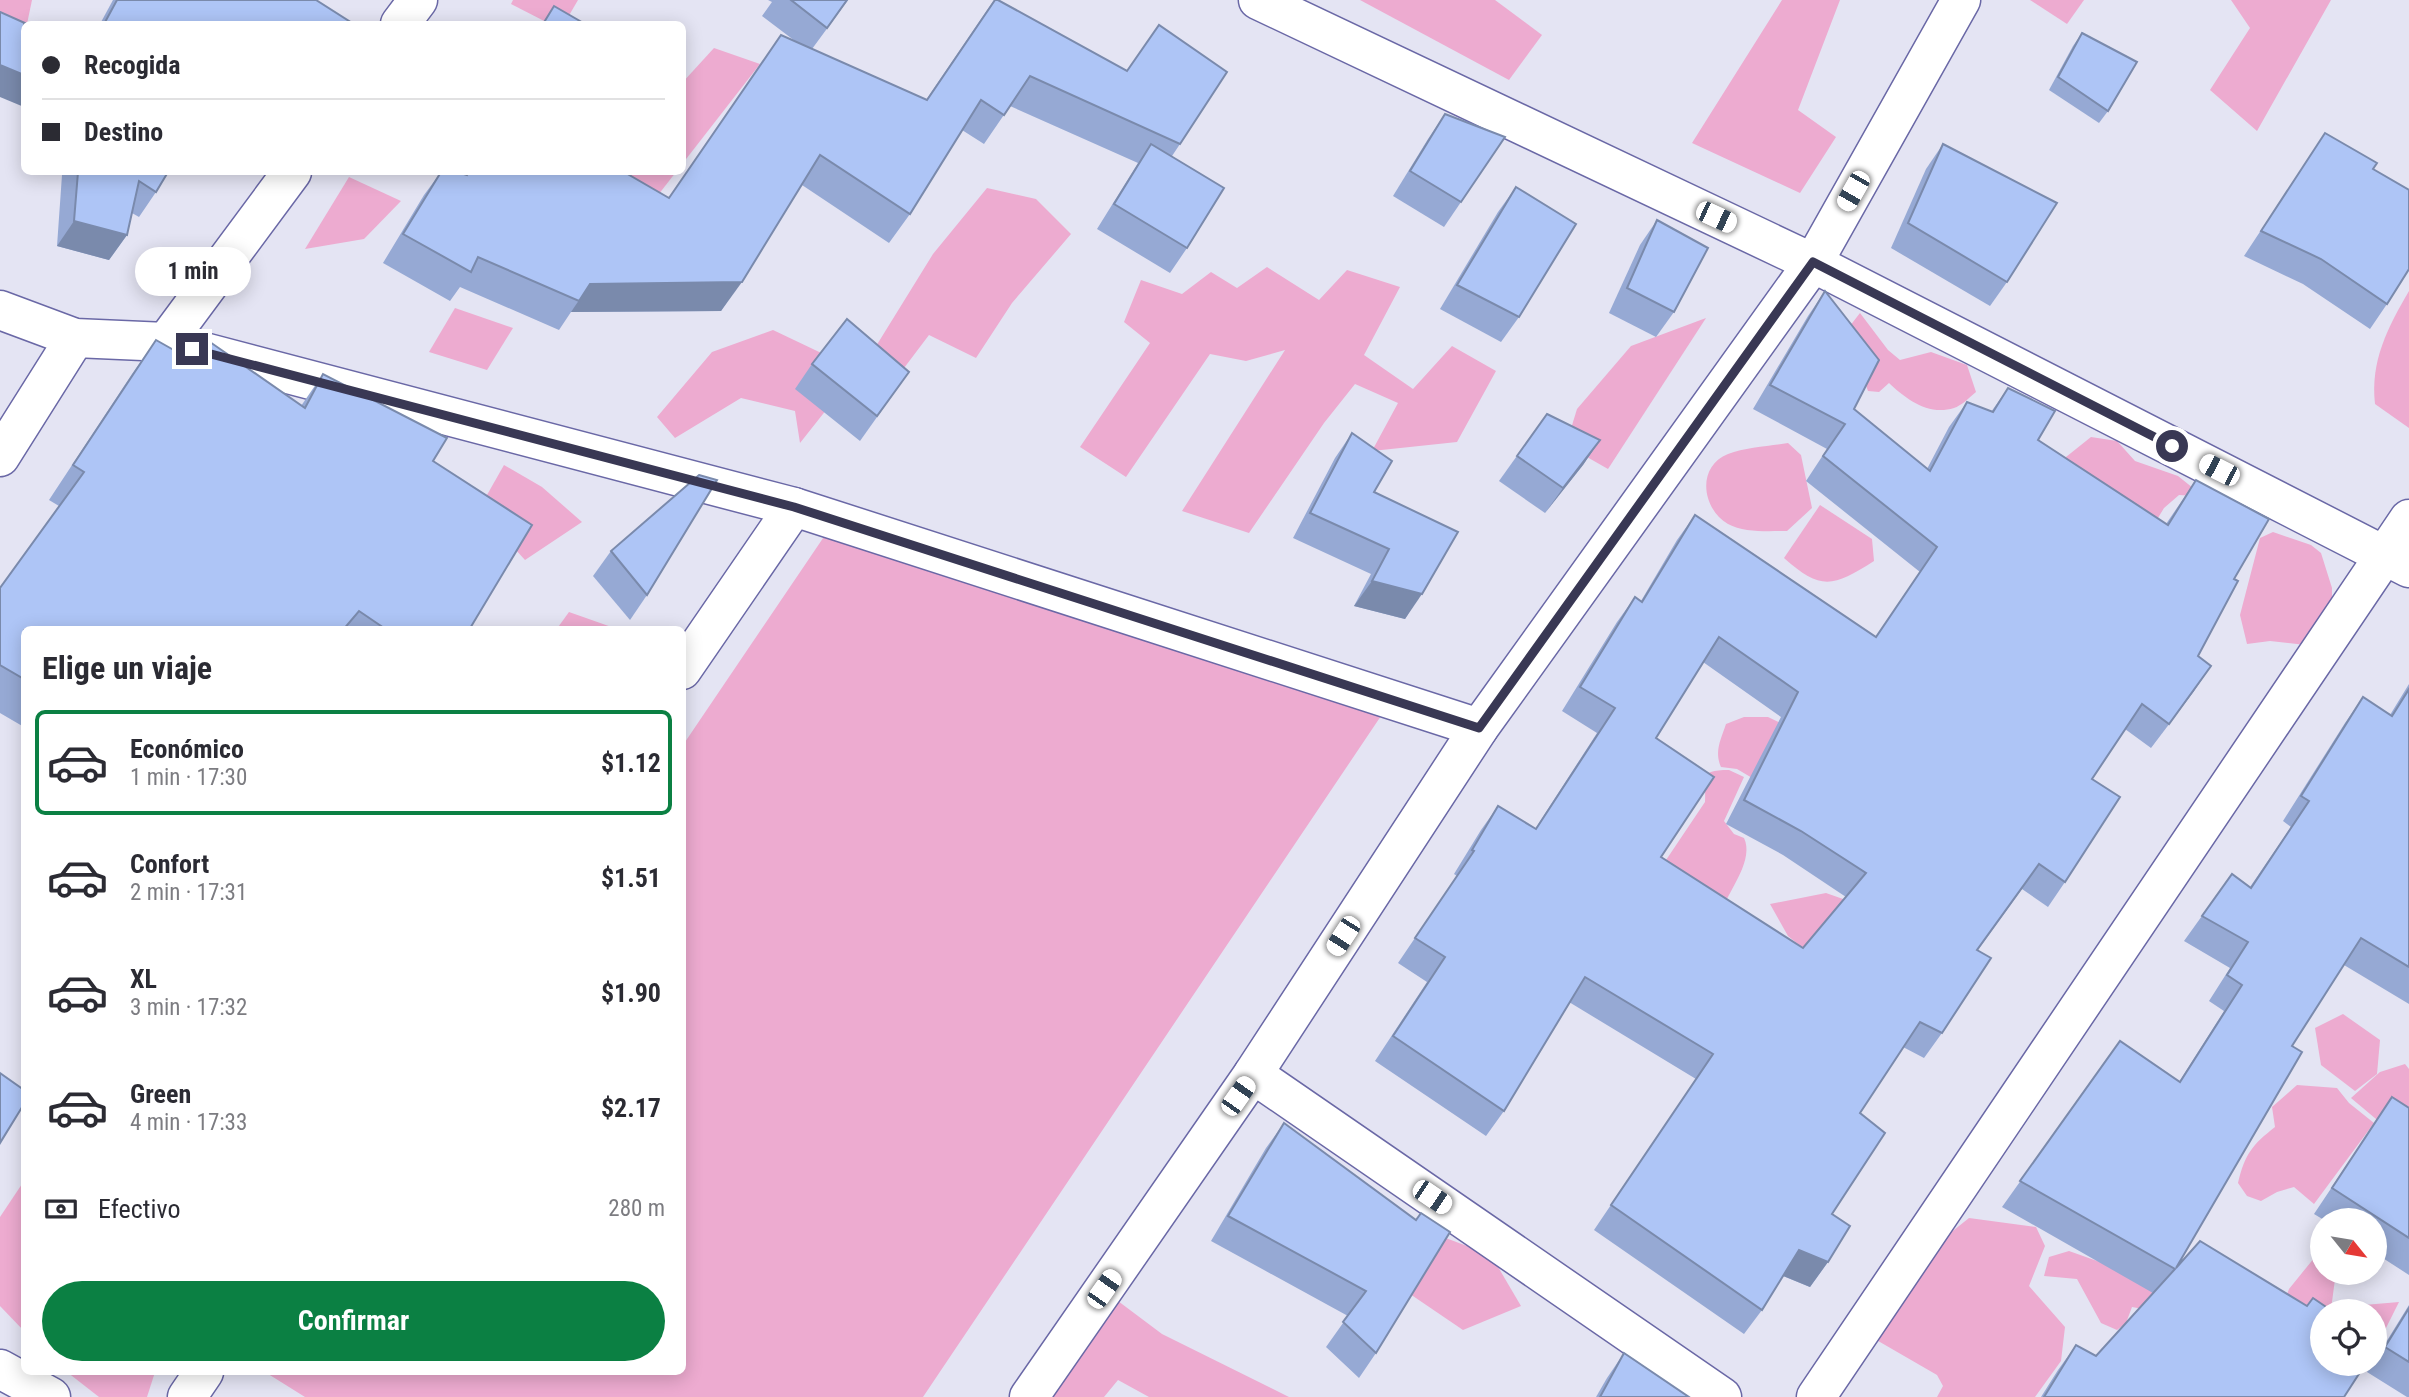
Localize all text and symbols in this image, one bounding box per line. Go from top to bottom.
text: Recogida [84,50,181,80]
text: Destino [84,117,163,147]
car [1834,168,1873,214]
car [1693,199,1740,235]
callout: 1 min [134,247,250,296]
text: 1 min [167,258,219,285]
route end [176,333,208,365]
route start [2156,430,2188,462]
car [2196,451,2243,489]
text: Elige un viaje [42,649,212,687]
icon: car [46,731,109,794]
text: Económico [130,734,244,764]
text: $1.12 [601,748,661,778]
text: 1 min · 17:30 [130,764,247,791]
icon: car [46,846,109,909]
text: Confort [130,849,209,879]
text: $1.51 [601,863,661,893]
text: 2 min · 17:31 [130,879,247,906]
car [1323,913,1364,959]
icon: car [46,961,109,1024]
text: XL [130,964,157,994]
text: $1.90 [601,978,661,1008]
text: 3 min · 17:32 [130,994,247,1021]
car [1218,1073,1259,1119]
icon: car [46,1076,109,1139]
text: Green [130,1079,191,1109]
text: $2.17 [601,1093,661,1123]
text: 4 min · 17:33 [130,1109,247,1136]
car [1409,1177,1456,1217]
icon: cash [42,1190,80,1228]
text: Efectivo [98,1194,180,1224]
text: 280 m [608,1195,665,1222]
north arrow [2310,1208,2387,1284]
map controls [2310,1208,2387,1376]
car [1084,1266,1125,1312]
button: Confirmar [42,1281,665,1361]
button: locate [2310,1299,2387,1376]

